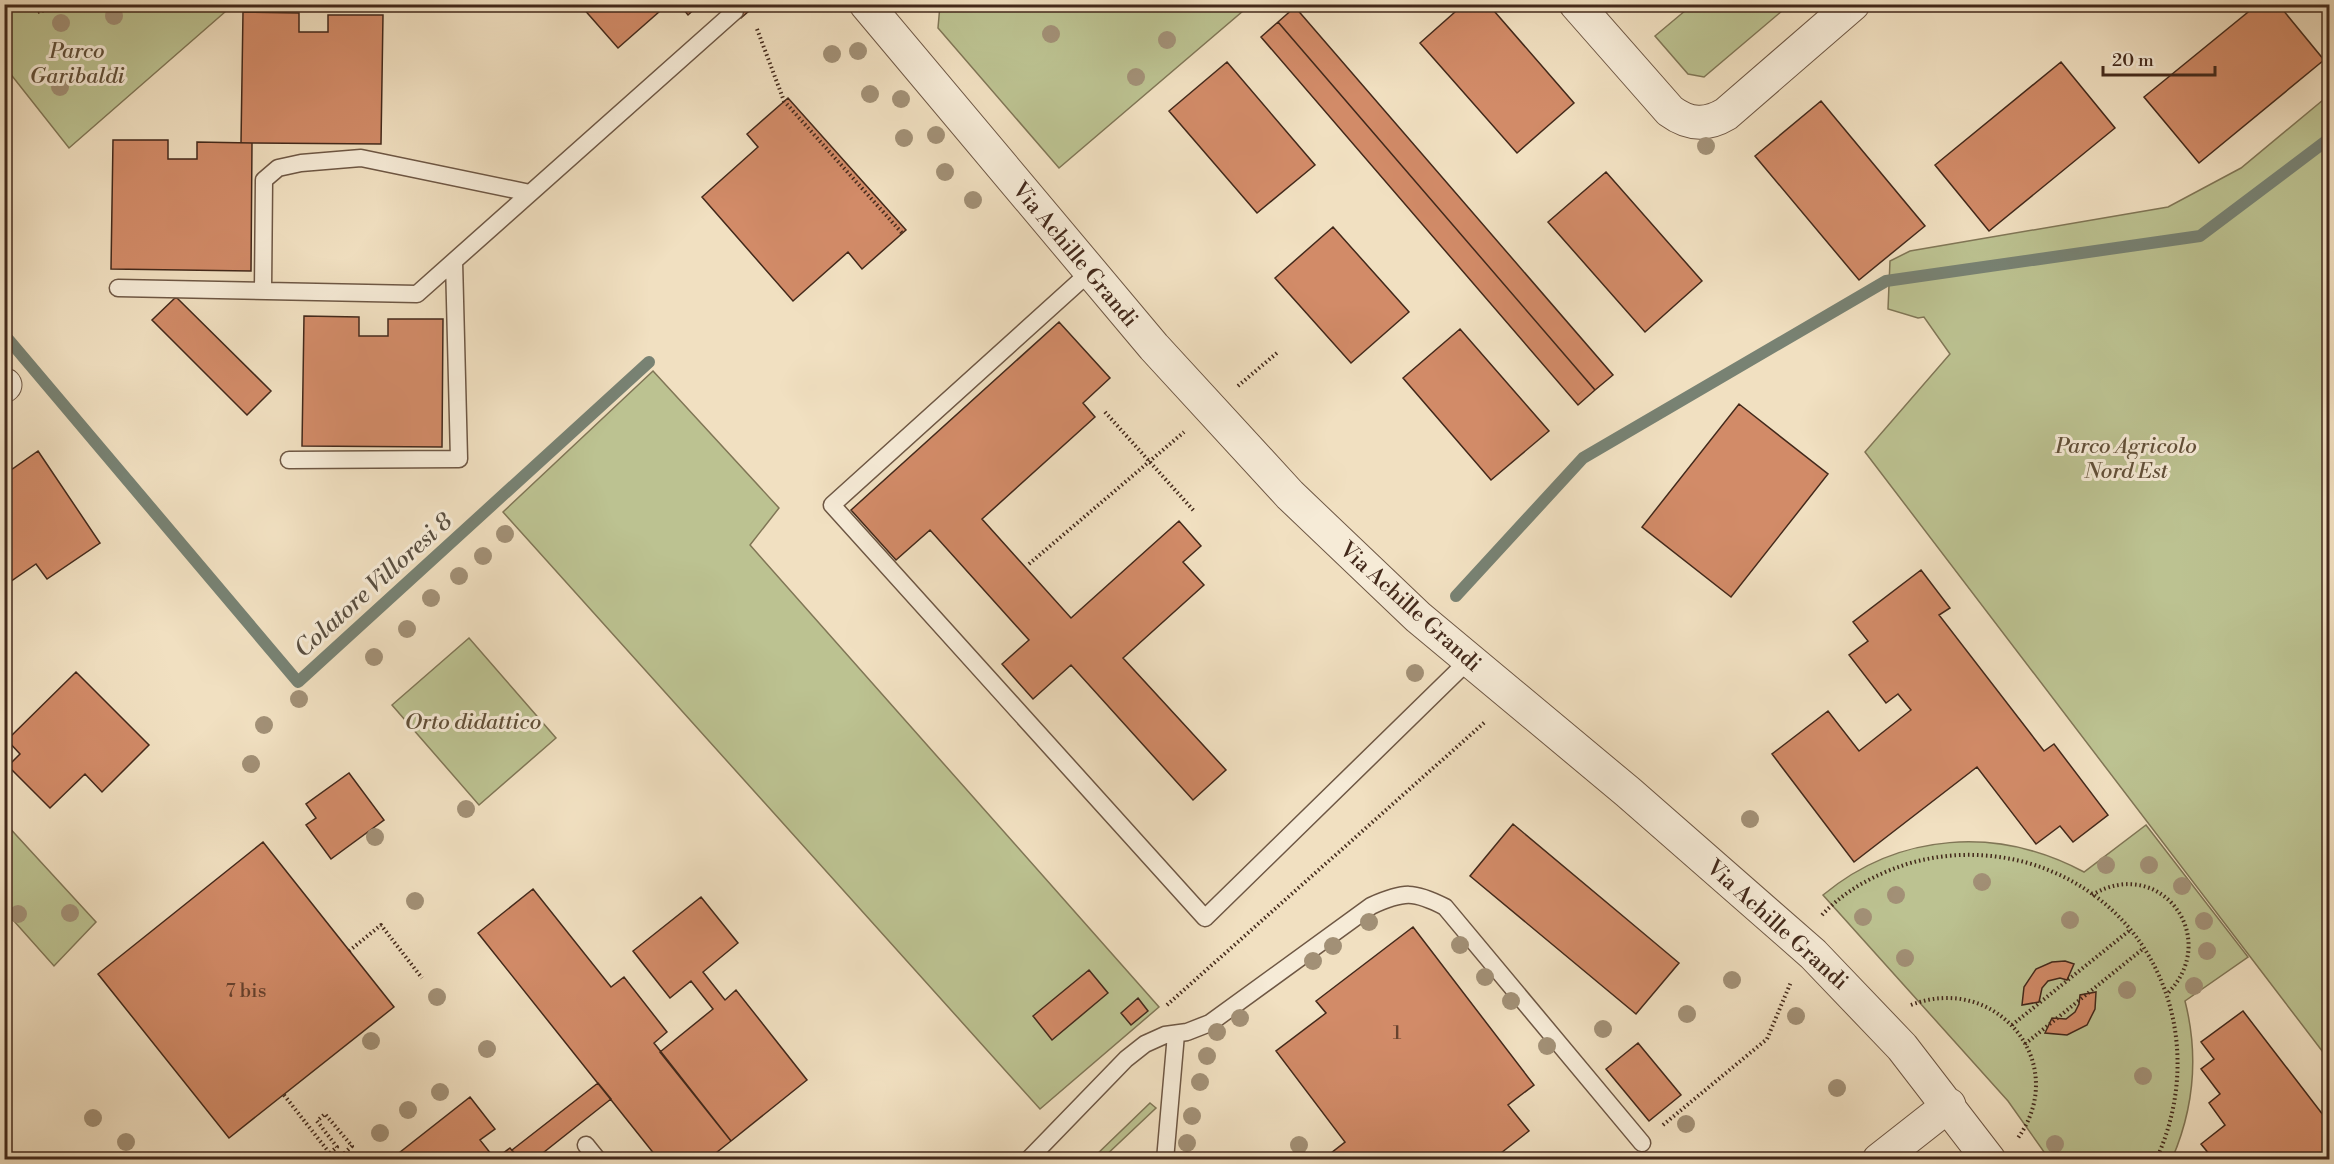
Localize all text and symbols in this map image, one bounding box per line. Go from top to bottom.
park label: Parco Garibaldi [30,38,125,90]
scale bar [2103,39,2216,77]
text: 20 m [2112,49,2154,72]
street label: Via Achille Grandi [1006,176,1144,333]
park label: Parco Agricolo Nord Est [2054,433,2197,485]
water label: Colatore Villoresi 8 [289,507,459,665]
street label: Via Achille Grandi [1333,536,1486,678]
park label: Orto didattico [405,709,541,736]
street label: Via Achille Grandi [1700,854,1853,996]
house number: 7 bis [226,979,266,1004]
house number: 1 [1393,1021,1402,1046]

